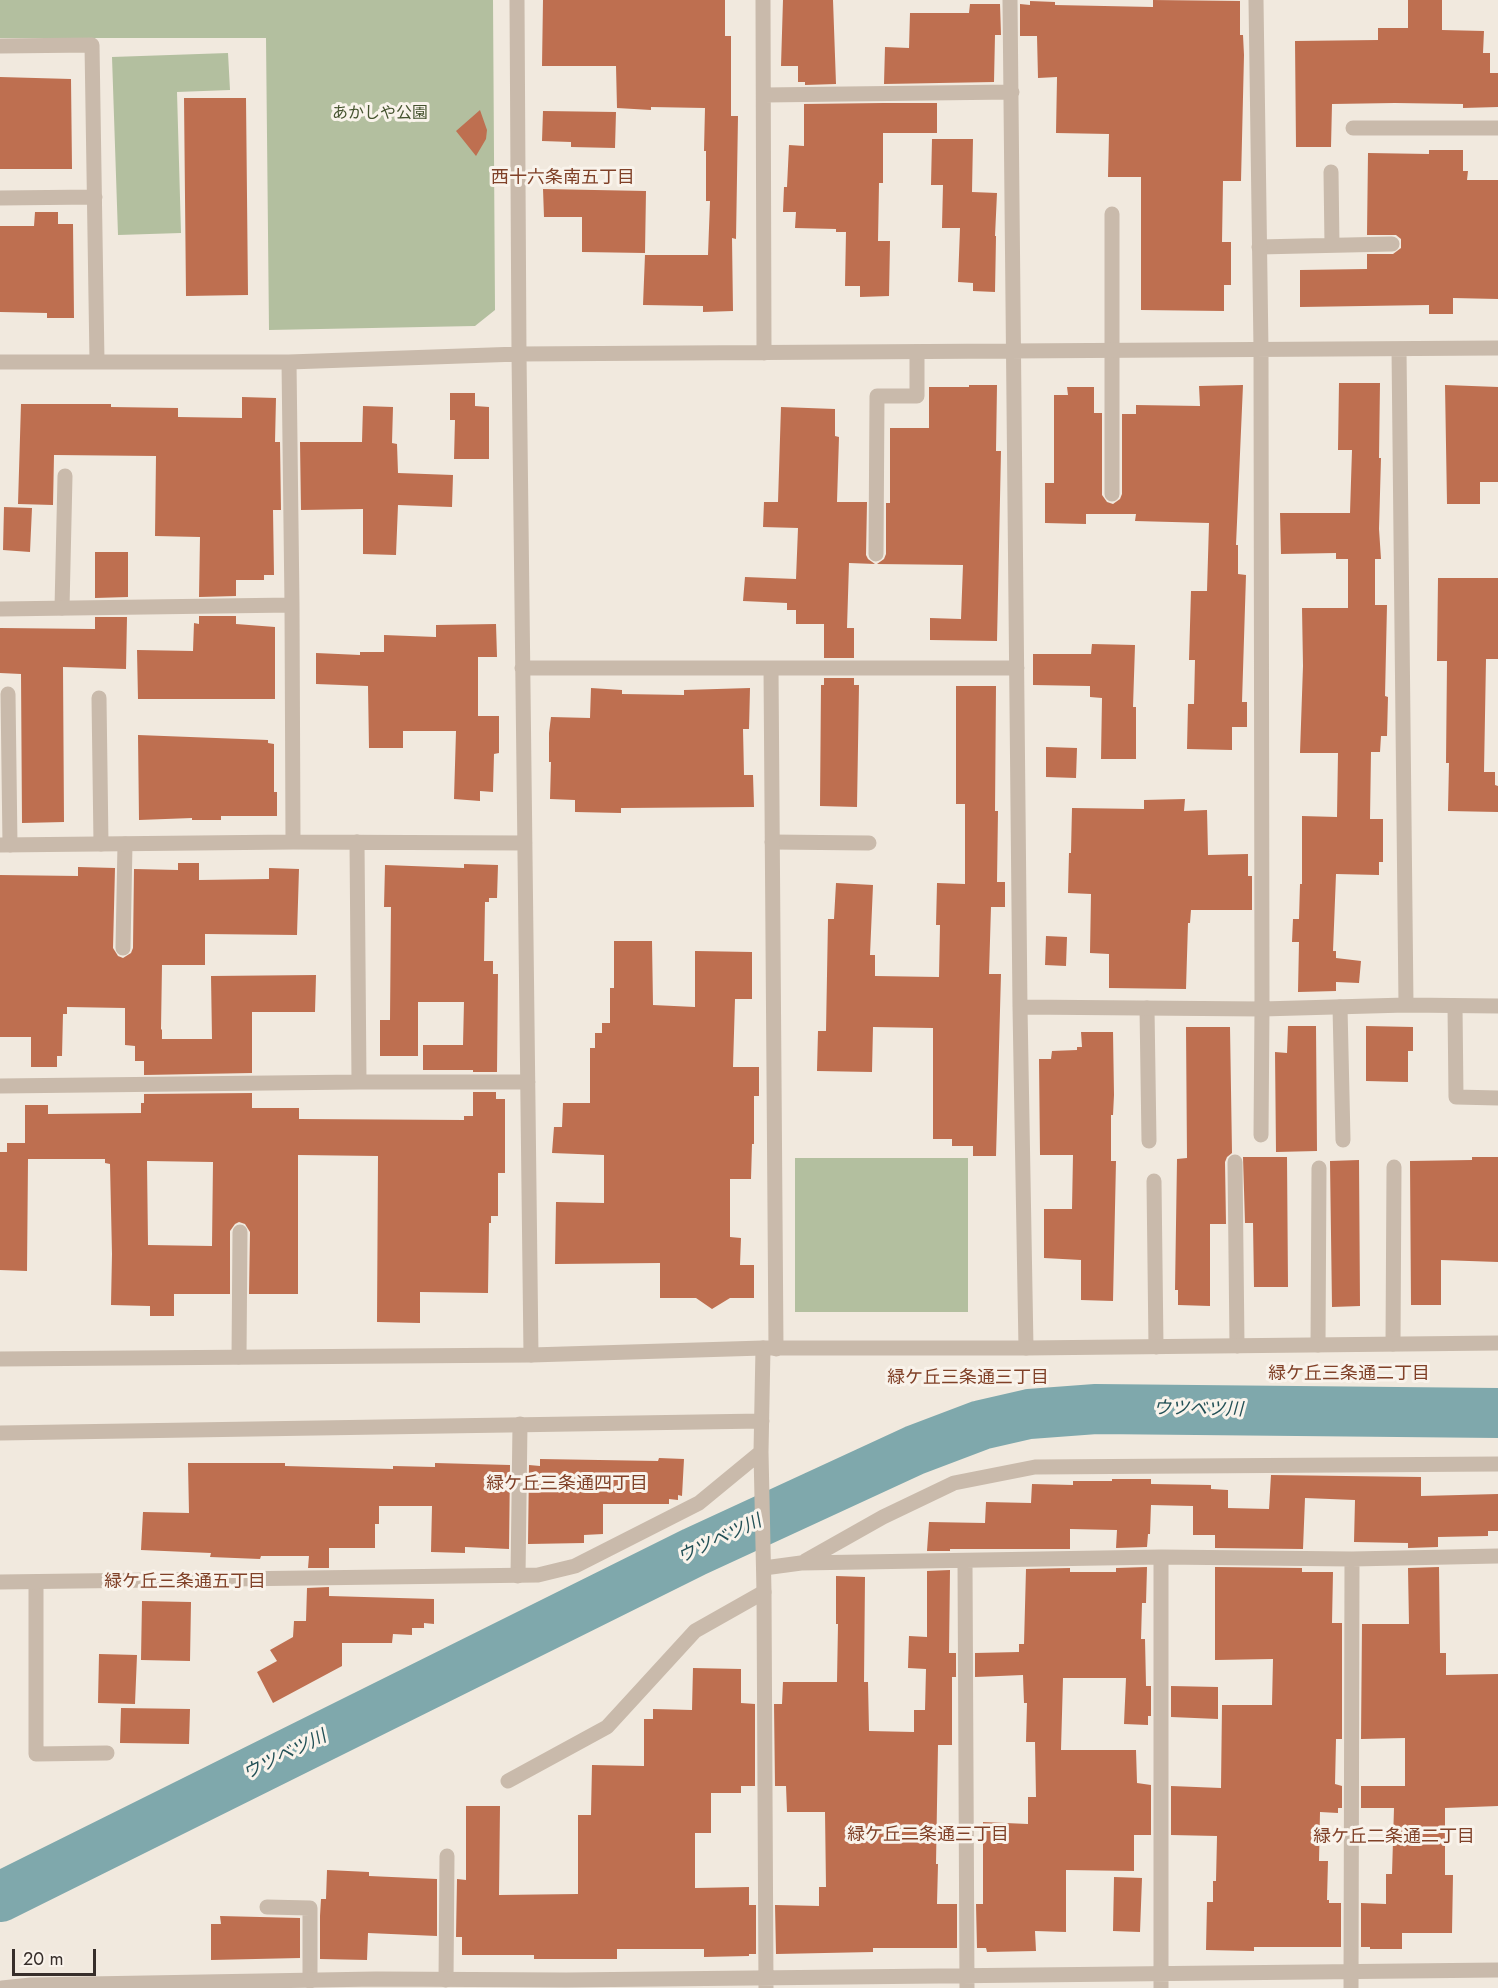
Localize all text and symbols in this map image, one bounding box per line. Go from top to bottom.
park label: あかしや公園 [332,104,428,124]
district label: 西十六条南五丁目 [491,168,635,190]
district label: 緑ケ丘三条通二丁目 [1268,1364,1430,1386]
district label: 緑ケ丘三条通三丁目 [887,1368,1049,1390]
water label: ウツベツ川 [1153,1398,1243,1422]
district label: 緑ケ丘三条通四丁目 [486,1474,648,1496]
water label: ウツベツ川 [675,1511,765,1569]
district label: 緑ケ丘三条通五丁目 [104,1572,266,1594]
water label: ウツベツ川 [240,1727,330,1785]
district label: 緑ケ丘二条通三丁目 [847,1825,1009,1847]
district label: 緑ケ丘二条通二丁目 [1313,1827,1475,1849]
scale bar [15,1937,99,1975]
text: 20 m [23,1946,63,1972]

